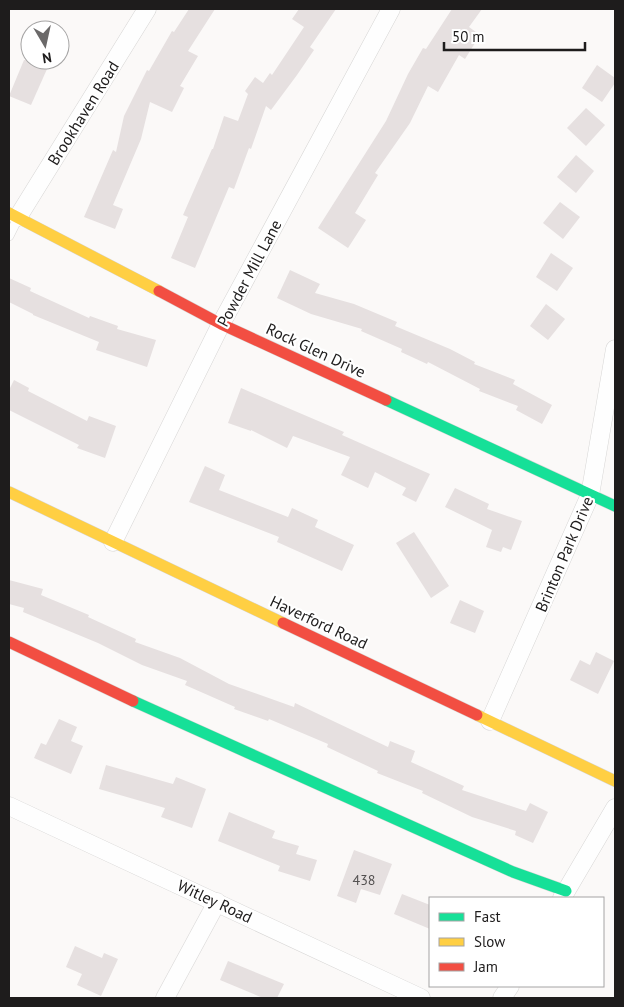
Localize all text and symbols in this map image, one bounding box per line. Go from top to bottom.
north arrow [20,20,70,70]
scale bar [444,20,585,52]
text: 50 m [452,27,485,46]
text: N [41,48,53,67]
street label: Brookhaven Road [43,57,123,169]
street label: Powder Mill Lane [212,216,286,330]
street label: Rock Glen Drive [263,318,369,382]
street label: Brinton Park Drive [531,493,597,615]
street label: Haverford Road [267,591,371,653]
house number: 438 [353,871,375,889]
street label: Witley Road [174,875,256,927]
legend [429,897,604,987]
text: Fast [474,907,501,926]
text: Slow [474,932,505,951]
text: Jam [473,957,498,976]

